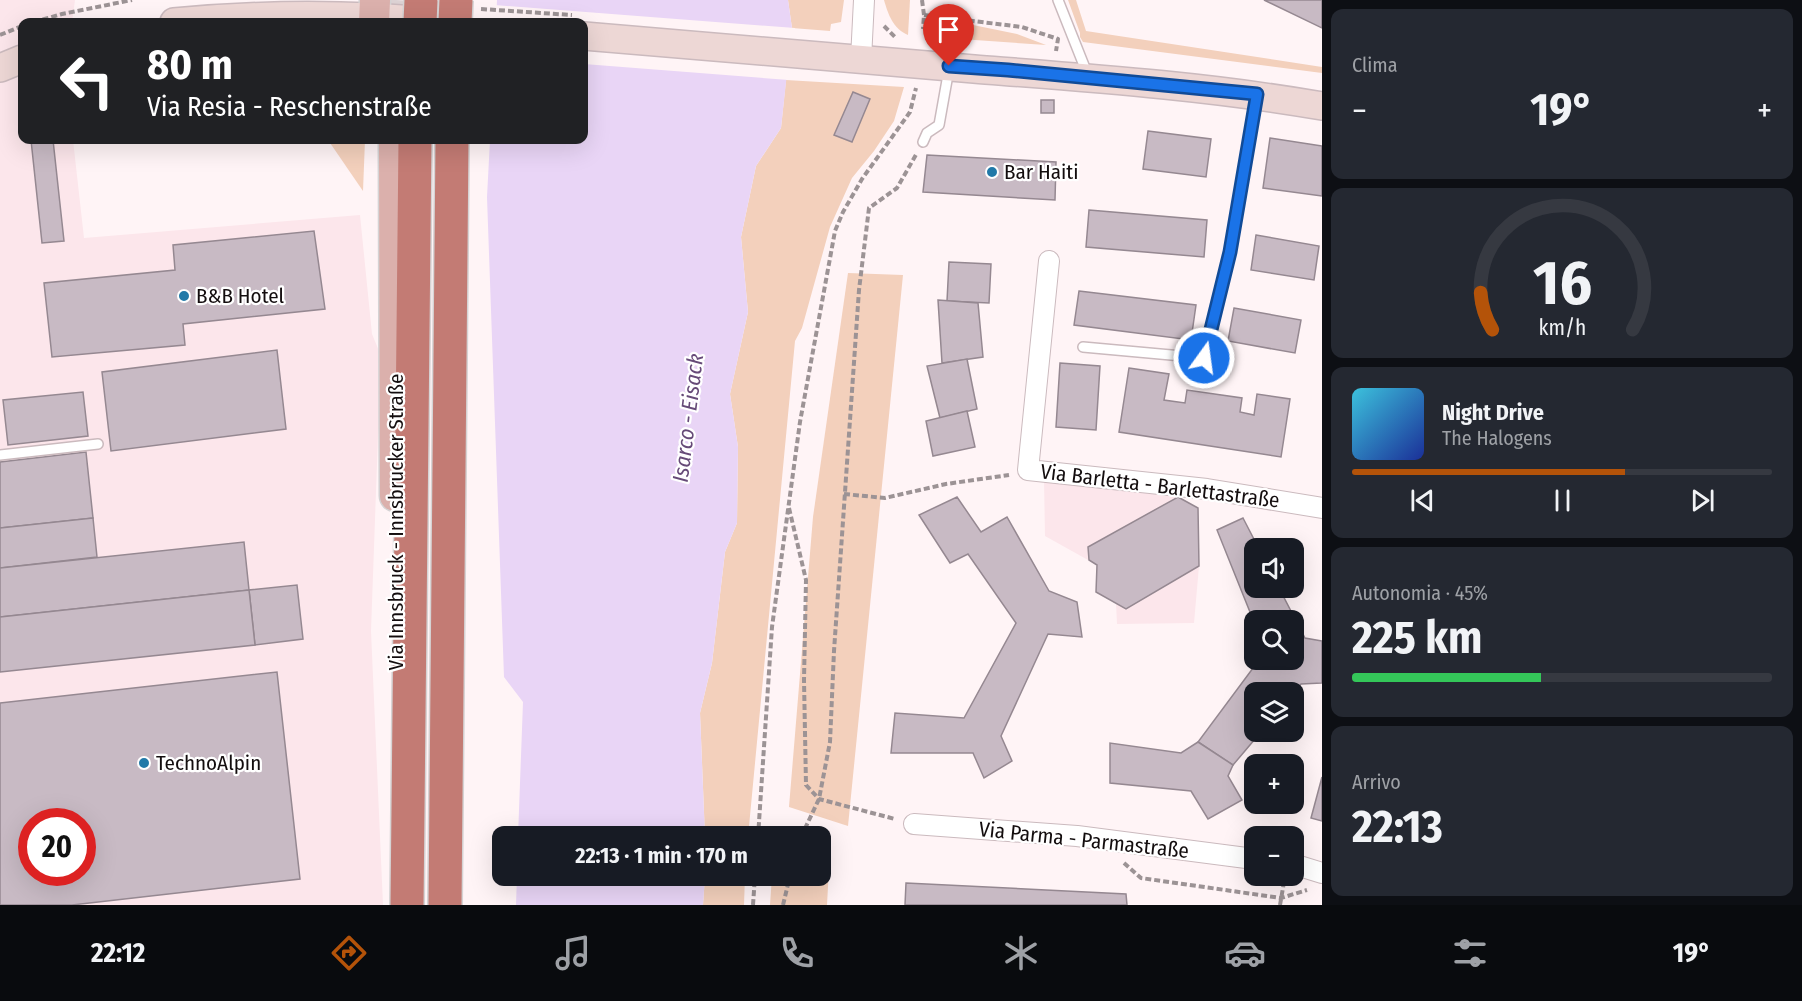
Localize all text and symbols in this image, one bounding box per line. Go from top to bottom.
pin [923,4,974,66]
icon: arrive [932,13,965,46]
text: 80 m [147,40,233,90]
icon: left [48,42,126,120]
text: Clima [1352,53,1397,77]
text: 19° [1530,83,1594,137]
text: Via Resia - Reschenstraße [147,91,431,123]
text: − [1352,91,1367,131]
text: + [1757,91,1772,131]
place label: Bar Haiti [1004,159,1079,185]
marker: Bar Haiti [985,165,999,179]
text: 16 [1532,246,1592,321]
place label: B&B Hotel [196,283,285,309]
marker: B&B Hotel [177,289,191,303]
text: km/h [1538,316,1586,342]
position arrow [1172,326,1236,390]
water label: Isarco - Eisack [667,352,709,484]
street label: Via Innsbruck - Innsbrucker Straße [383,374,409,670]
text: Night Drive [1442,399,1544,426]
text: The Halogens [1442,426,1552,450]
street label: Via Barletta - Barlettastraße [1039,458,1281,514]
icon: previous [1406,484,1439,517]
icon: pause [1546,484,1579,517]
icon: next [1686,484,1719,517]
map controls [1244,538,1304,886]
button: sound [1244,538,1304,598]
text: Autonomia · 45% [1352,581,1488,605]
button: search [1244,610,1304,670]
text: 225 km [1352,611,1482,665]
button: layers [1244,682,1304,742]
place label: TechnoAlpin [156,750,261,776]
button: + [1244,754,1304,814]
marker: TechnoAlpin [137,756,151,770]
text: Arrivo [1352,770,1401,794]
text: 22:13 [1352,800,1443,854]
speed limit sign: 20 [18,808,96,886]
street label: Via Parma - Parmastraße [978,816,1190,864]
button: − [1244,826,1304,886]
text: 22:13 · 1 min · 170 m [575,842,748,869]
icon: directions [328,932,370,974]
icon: music [552,932,594,974]
icon: phone [776,932,818,974]
icon: climate [1000,932,1042,974]
icon: car [1224,932,1266,974]
icon: filters [1449,932,1491,974]
text: 22:12 [91,937,145,969]
text: 19° [1673,937,1711,969]

